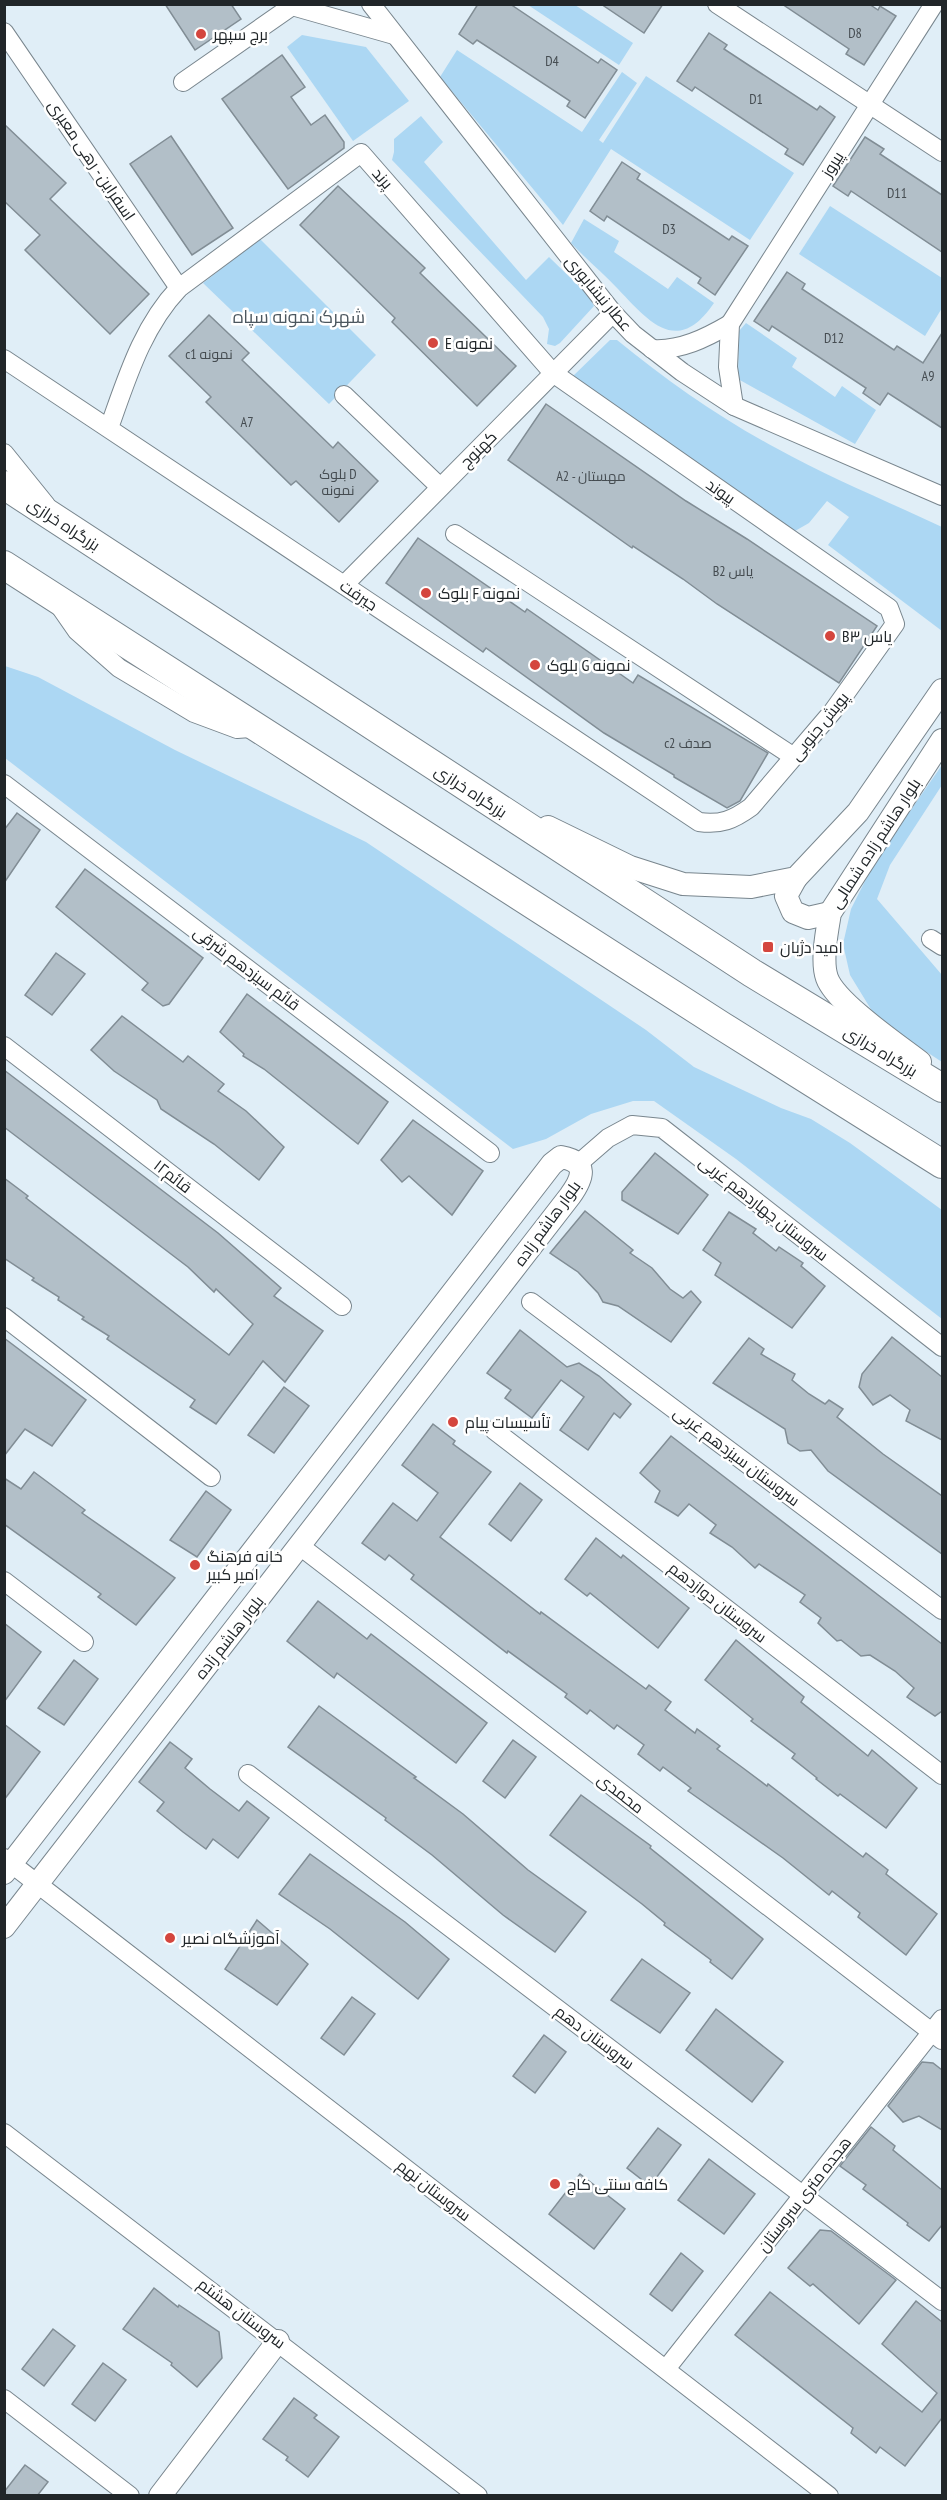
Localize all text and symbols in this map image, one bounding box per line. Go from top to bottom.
place label: برج سپهر [212,24,268,46]
house number: D8 [848,24,862,42]
marker: برج سپهر [194,27,208,41]
house number: D4 [545,52,560,70]
house number: D1 [749,90,763,108]
street label: اسفراين - رهی معیری [43,96,140,225]
street label: پیروز [816,147,850,183]
street label: پرند [367,163,398,195]
house number: D11 [887,184,907,202]
house number: D3 [662,220,676,238]
street label: عطار نیشابوری [561,251,637,336]
district label: شهرک نمونه سپاه [233,305,365,328]
house number: D12 [824,329,844,347]
place label: E نمونه [445,333,493,353]
marker: E نمونه [426,336,440,350]
house number: c1 نمونه [185,345,233,363]
house number: A9 [922,367,934,385]
house number: A7 [241,413,253,431]
street label: كهنوج [455,426,502,473]
house number: بلوک D نمونه [319,465,357,499]
house number: A2 - مهستان [556,467,626,485]
street label: پیوند [701,474,740,510]
street label: بزرگراه خرازی [23,493,104,556]
house number: B2 یاس [713,562,754,580]
street label: جيرفت [336,575,382,615]
place label: بلوک F نمونه [438,583,520,603]
marker: بلوک F نمونه [419,586,433,600]
place label: B۳ یاس [842,626,893,647]
marker: B۳ یاس [823,629,837,643]
place label: بلوک G نمونه [547,655,630,675]
marker: بلوک G نمونه [528,658,542,672]
street label: پویش جنوبی [785,687,855,766]
house number: c2 صدف [664,734,712,752]
street label: بزرگراه خرازی [430,760,511,823]
street label: بلوار هاشم زاده شمالی [825,774,926,913]
street label: قائم سیزدهم شرقی [189,921,304,1016]
place label: امید دژبان [780,937,843,958]
marker: امید دژبان [761,940,775,954]
street label: بزرگراه خرازی [840,1021,921,1082]
street label: سروستان چهاردهم غربی [694,1151,833,1266]
street label: قائم۱۲ [149,1155,196,1199]
street label: بلوار هاشم زاده [509,1176,586,1271]
street label: سروستان سیزدهم غربی [669,1402,804,1512]
place label: تأسیسات پیام [465,1412,551,1434]
marker: تأسیسات پیام [446,1415,460,1429]
place label: خانه فرهنگ امیر کبیر [206,1546,283,1584]
street label: سروستان دوازدهم [664,1557,771,1648]
marker: خانه فرهنگ امیر کبیر [188,1558,202,1572]
street label: بلوار هاشم زاده [190,1591,269,1684]
street label: محمدی [593,1769,648,1818]
place label: آموزشگاه نصیر [181,1928,280,1948]
marker: آموزشگاه نصیر [163,1931,177,1945]
street label: سروستان دهم [550,2001,639,2075]
street label: هجده متری سروستان [753,2132,856,2256]
street label: سروستان نهم [392,2155,475,2227]
place label: کافه سنتی کاج [567,2174,668,2196]
marker: کافه سنتی کاج [548,2177,562,2191]
street label: سروستان هشتم [193,2273,290,2354]

